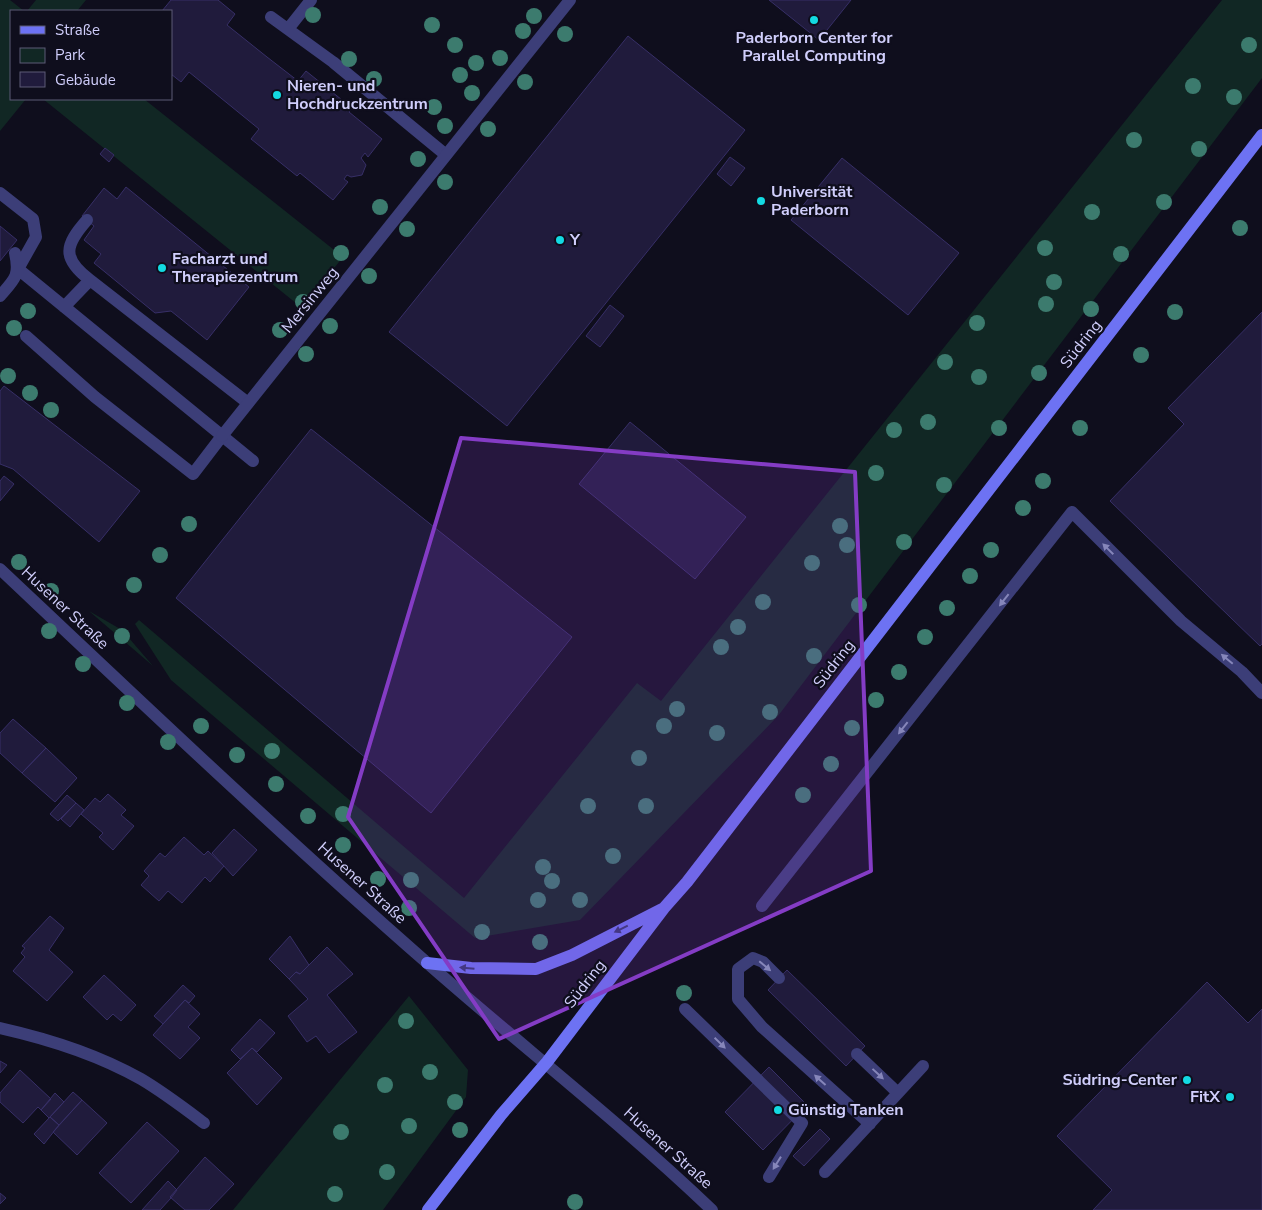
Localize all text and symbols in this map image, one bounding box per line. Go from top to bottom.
legend [10,10,172,100]
marker: Paderborn Center for Parallel Computing [808,14,820,26]
text: Straße [55,20,100,40]
place label: Paderborn Center for Parallel Computing [736,27,893,67]
text: Park [55,45,85,65]
text: Gebäude [55,70,116,90]
place label: Nieren- und Hochdruckzentrum [287,75,428,115]
marker: Nieren- und Hochdruckzentrum [271,89,283,101]
place label: Universität Paderborn [771,181,853,221]
marker: Universität Paderborn [755,195,767,207]
place label: Y [569,229,581,251]
marker: Y [554,234,566,246]
place label: Facharzt und Therapiezentrum [172,248,298,288]
marker: Facharzt und Therapiezentrum [156,262,168,274]
street label: Mersinweg [276,262,344,338]
street label: Südring [1055,315,1107,373]
one-way arrow [1102,543,1114,555]
street label: Husener Straße [16,562,114,654]
one-way arrow [998,593,1009,606]
street label: Südring [808,635,860,693]
one-way arrow [1221,654,1234,665]
one-way arrow [898,721,909,734]
street label: Husener Straße [313,837,411,929]
one-way arrow [613,925,628,933]
street label: Südring [559,955,611,1013]
one-way arrow [759,960,772,971]
one-way arrow [459,963,475,971]
one-way arrow [714,1037,726,1049]
one-way arrow [871,1068,883,1080]
place label: Südring-Center [1062,1069,1178,1091]
one-way arrow [814,1074,827,1085]
marker: Südring-Center [1181,1074,1193,1086]
place label: FitX [1190,1086,1220,1108]
marker: FitX [1224,1091,1236,1103]
place label: Günstig Tanken [788,1099,904,1121]
street label: Husener Straße [619,1102,717,1194]
marker: Günstig Tanken [772,1104,784,1116]
one-way arrow [773,1157,782,1170]

